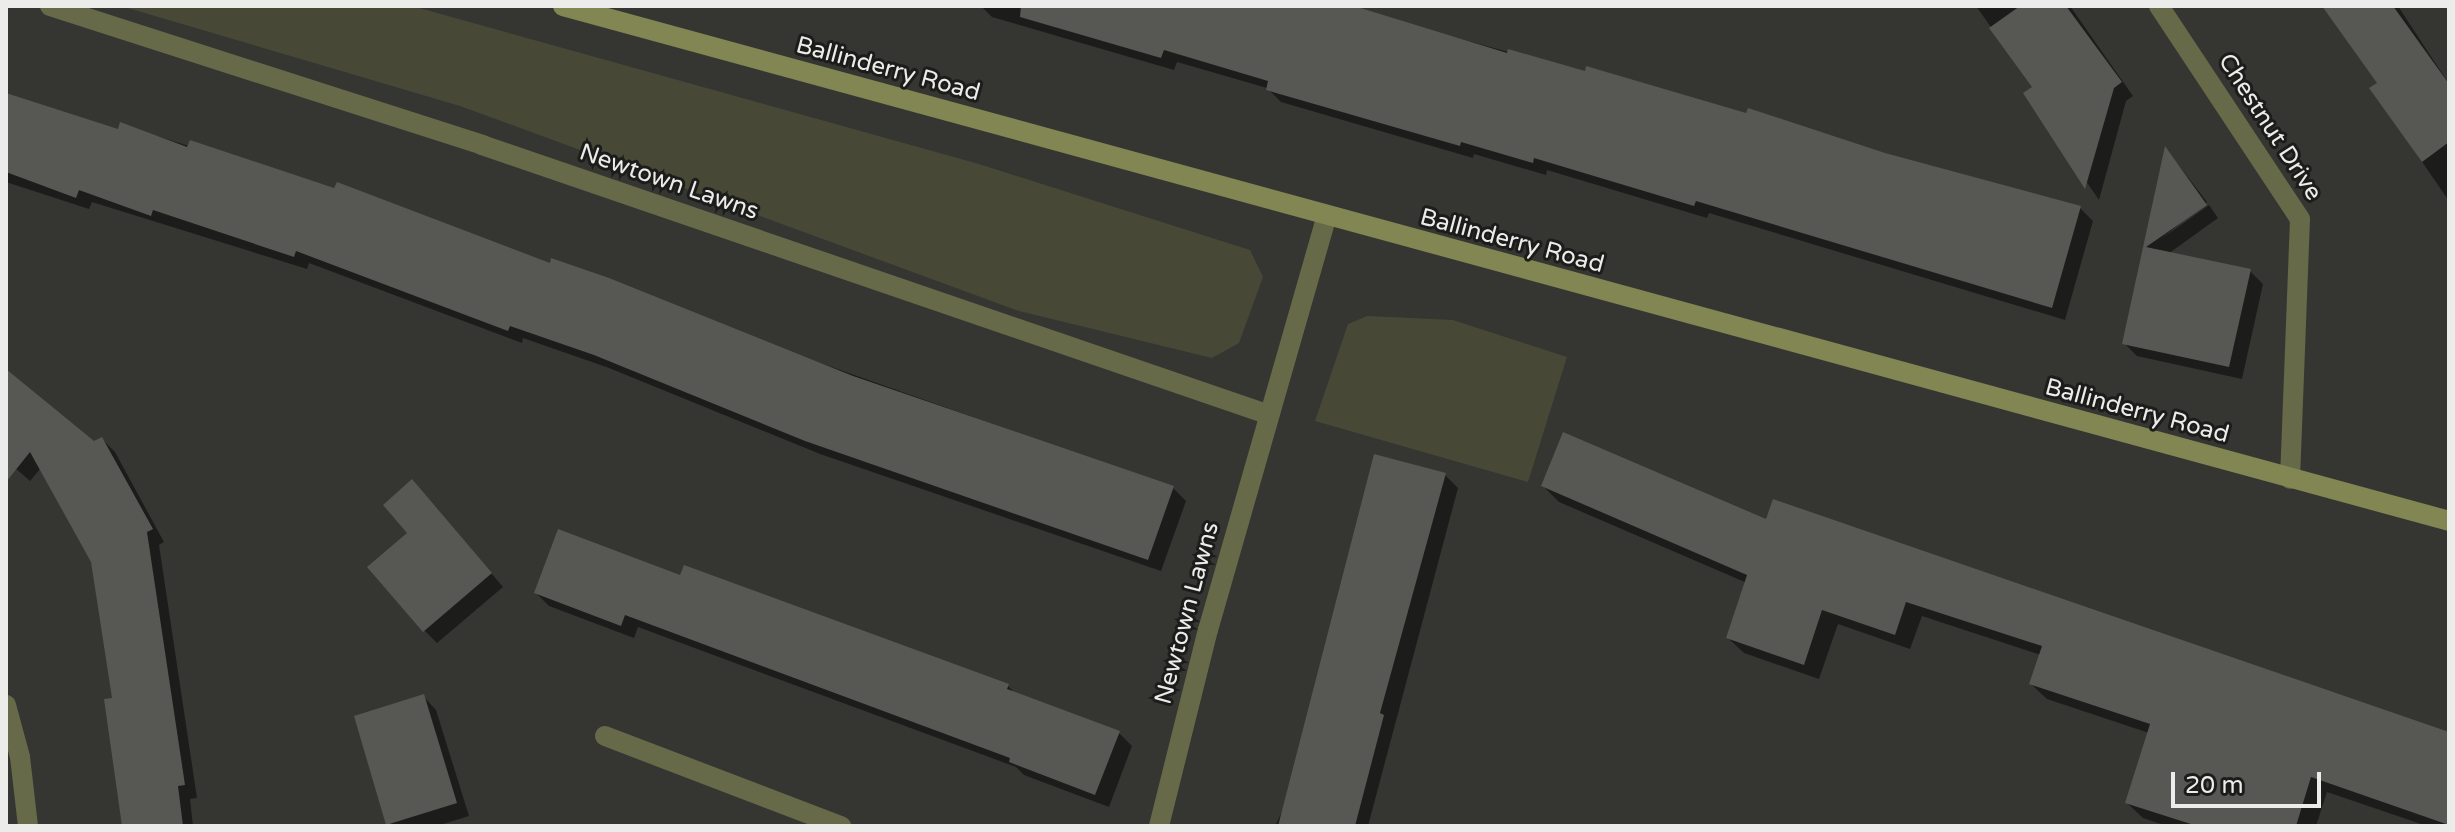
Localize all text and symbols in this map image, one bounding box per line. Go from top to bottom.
street label: Ballinderry Road [793,31,983,107]
street label: Chestnut Drive [2212,48,2328,206]
street label: Newtown Lawns [576,138,762,226]
street label: Ballinderry Road [1417,203,1607,279]
street label: Ballinderry Road [2042,373,2232,449]
street label: Newtown Lawns [1149,519,1225,707]
scale bar [2175,756,2325,806]
text: 20 m [2185,771,2243,800]

